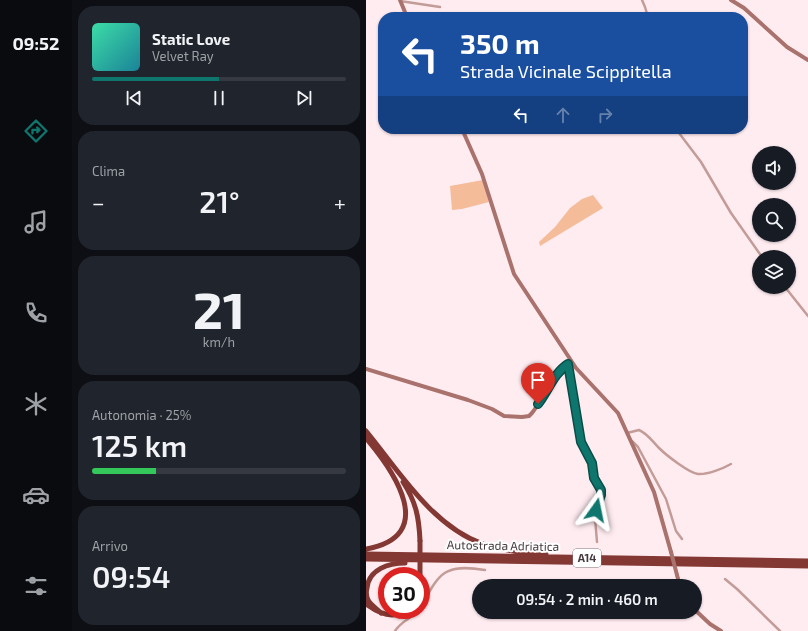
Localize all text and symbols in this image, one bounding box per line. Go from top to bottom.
text: 350 m [460,26,540,60]
icon: left [394,28,446,80]
text: Static Love [152,30,230,48]
text: 09:52 [13,32,60,54]
text: Velvet Ray [152,48,214,64]
text: Strada Vicinale Scippitella [460,60,672,82]
icon: previous [123,87,145,109]
icon: pause [208,87,230,109]
icon: next [293,87,315,109]
icon: left [510,104,532,126]
icon: ahead [552,104,574,126]
icon: right [594,104,616,126]
icon: directions [22,117,50,145]
map controls [752,146,796,294]
button: sound [752,146,796,190]
text: Clima [92,163,125,179]
text: 21° [199,183,240,219]
text: − [92,189,105,215]
text: + [334,189,346,215]
button: search [752,198,796,242]
icon: music [22,208,50,236]
button: layers [752,250,796,294]
text: 21 [193,277,245,339]
icon: phone [22,299,50,327]
text: km/h [203,334,235,350]
pin [521,363,555,404]
icon: arrive [527,369,549,391]
icon: climate [22,390,50,418]
text: Autonomia · 25% [92,407,191,423]
text: 125 km [92,427,187,463]
icon: car [22,481,50,509]
position arrow [575,489,617,531]
street label: Autostrada Adriatica [447,537,559,553]
text: Arrivo [92,538,128,554]
road number: A14 [573,549,601,567]
text: 09:54 [92,558,171,594]
speed limit sign: 30 [378,567,430,619]
icon: filters [22,572,50,600]
text: 09:54 · 2 min · 460 m [516,590,658,608]

